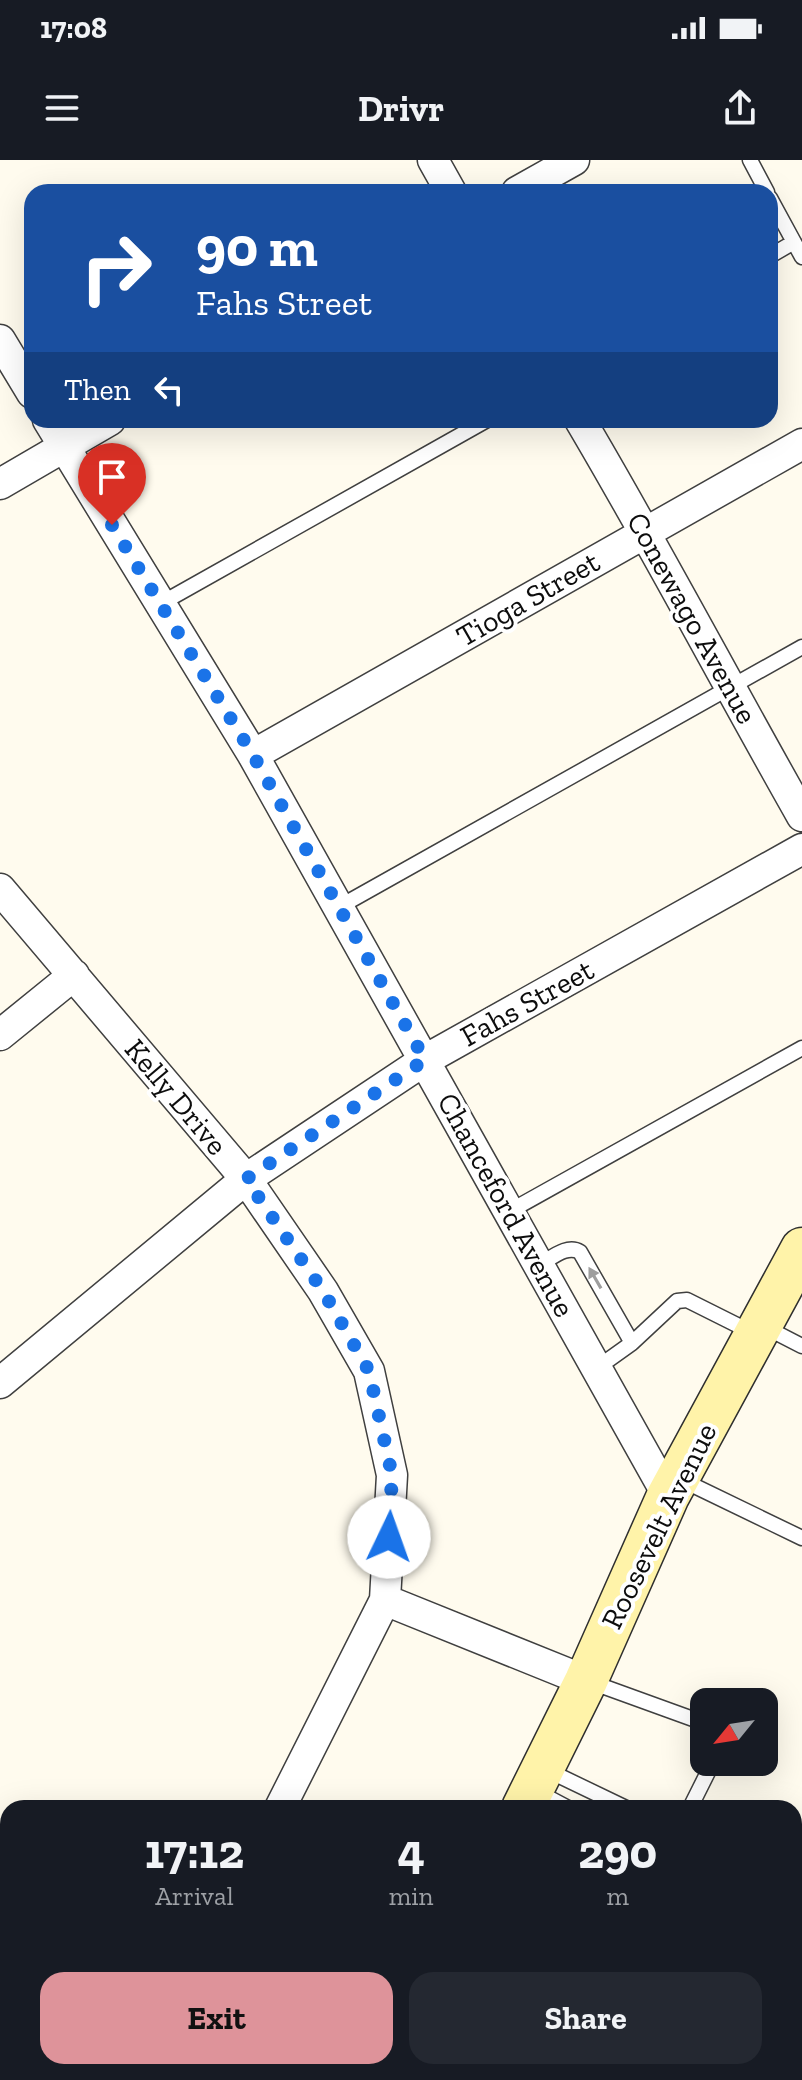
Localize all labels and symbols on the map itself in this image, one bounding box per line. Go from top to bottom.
pin [78,443,146,525]
street label: Conewago Avenue [619,506,765,730]
street label: Tioga Street [450,544,606,654]
street label: Fahs Street [454,952,600,1054]
street label: Kelly Drive [117,1032,235,1162]
street label: Chanceford Avenue [430,1087,582,1323]
one-way arrow [588,1267,602,1289]
street label: Roosevelt Avenue [594,1417,724,1635]
position arrow [347,1495,431,1579]
north arrow [690,1688,778,1776]

